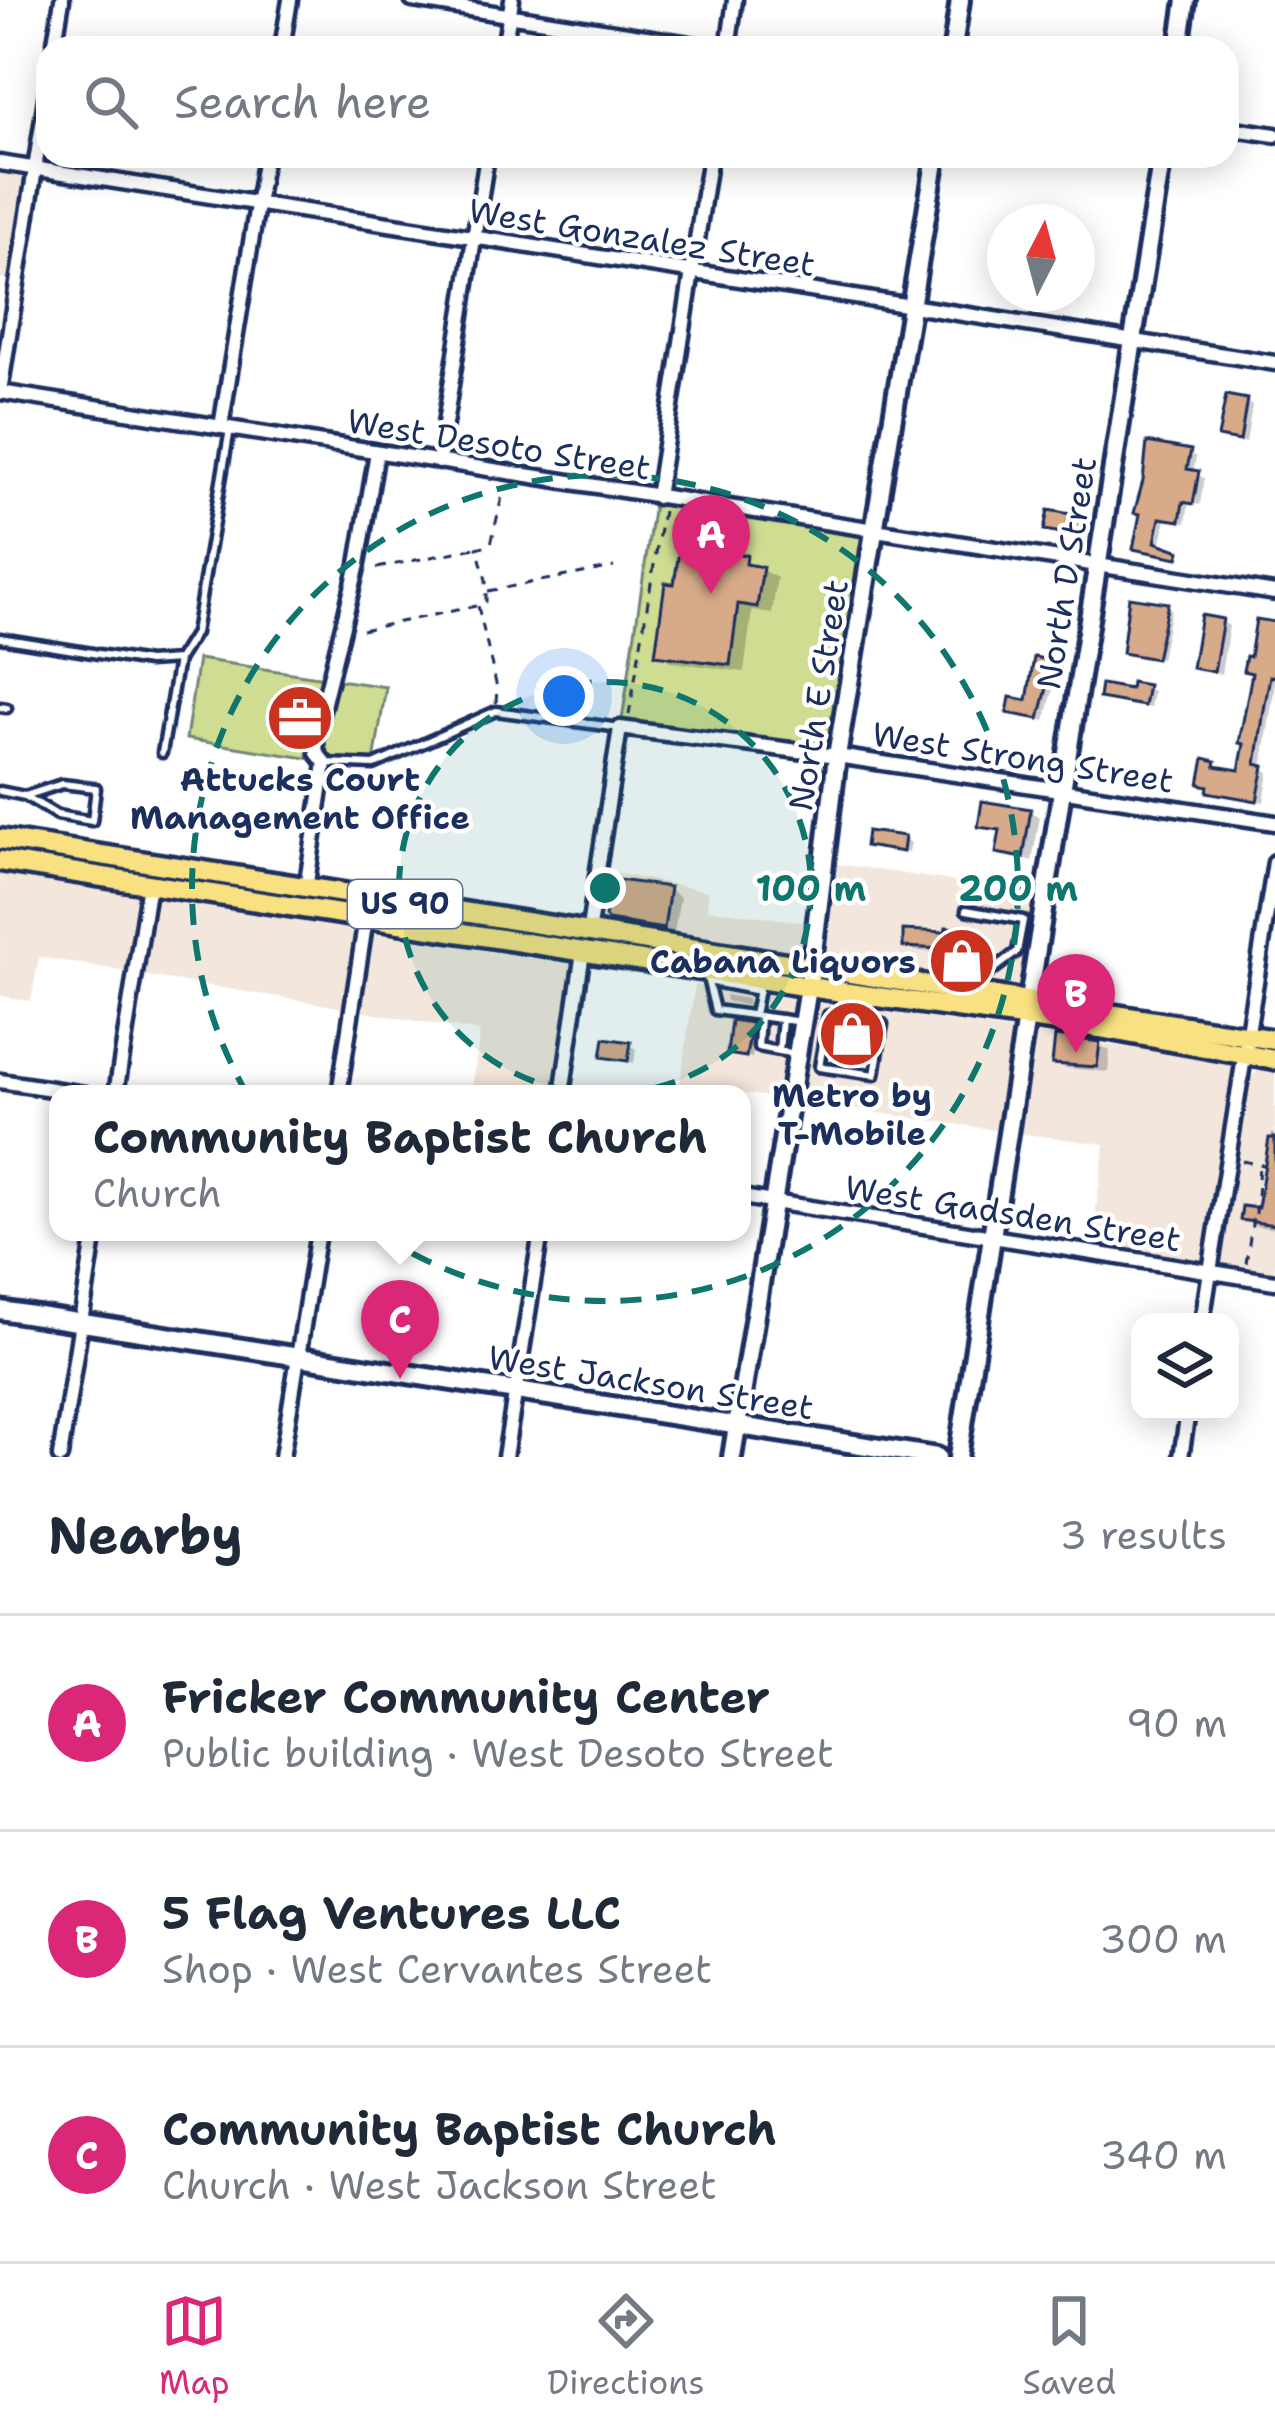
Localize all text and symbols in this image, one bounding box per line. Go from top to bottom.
search box [36,36,1239,168]
icon: search [78,69,144,135]
text: Search here [174,72,431,132]
street label: West Gonzalez Street [466,188,818,287]
north arrow [987,204,1095,312]
street label: West Desoto Street [344,398,654,491]
street label: North D Street [1026,454,1107,693]
pin: A [672,495,750,594]
street label: North E Street [778,576,859,814]
your location [534,666,594,726]
office icon: Attucks Court Management Office [265,683,335,753]
street label: West Strong Street [869,711,1177,804]
place label: Attucks Court Management Office [130,757,470,840]
text: 100 m [756,864,867,913]
text: 200 m [958,864,1078,913]
centre of rings [584,867,626,909]
road number: US 90 [348,880,462,928]
shop icon: Cabana Liquors [927,926,997,996]
place label: Cabana Liquors [650,939,916,984]
pin: B [1037,954,1115,1053]
shop icon: Metro by T-Mobile [817,999,887,1069]
place label: Metro by T-Mobile [772,1073,932,1156]
popup [49,1085,751,1241]
text: Community Baptist Church [93,1107,707,1167]
street label: West Gadsden Street [842,1165,1184,1262]
text: Church [93,1167,222,1219]
pin: C [361,1280,439,1379]
map controls [1131,1313,1239,1421]
button: layers [1131,1313,1239,1421]
street label: West Jackson Street [485,1335,817,1430]
text: Nearby [48,1501,243,1569]
text: 3 results [1060,1509,1227,1561]
text: Fricker Community Center [162,1667,770,1727]
text: A [72,1697,102,1749]
text: 90 m [1126,1697,1227,1749]
text: Public building · West Desoto Street [162,1727,834,1779]
text: 5 Flag Ventures LLC [162,1883,621,1943]
text: B [75,1913,99,1965]
text: 300 m [1099,1913,1227,1965]
text: Shop · West Cervantes Street [162,1943,712,1995]
text: Community Baptist Church [162,2099,777,2159]
text: C [75,2129,99,2181]
text: 340 m [1100,2129,1227,2181]
text: Church · West Jackson Street [162,2159,717,2211]
tab: Map [159,2288,230,2405]
tab: Directions [547,2288,705,2405]
tab: Saved [1022,2288,1116,2405]

